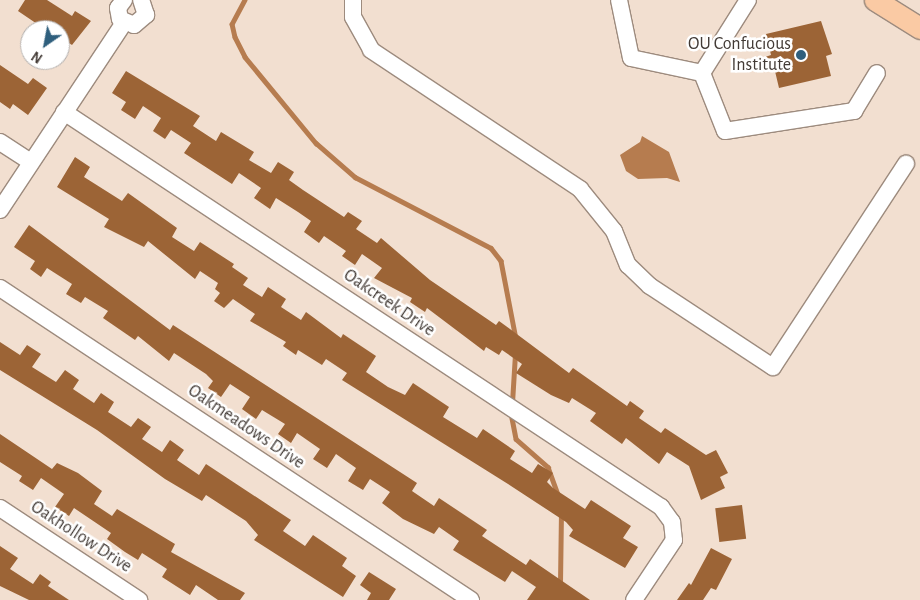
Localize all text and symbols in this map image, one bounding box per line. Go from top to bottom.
north arrow [20,20,70,70]
place label: OU Confucious Institute [688,34,791,76]
text: N [29,48,45,65]
marker: OU Confucious Institute [795,49,807,61]
street label: Oakcreek Drive [339,265,439,341]
street label: Oakmeadows Drive [184,380,308,474]
street label: Oakhollow Drive [26,496,136,578]

